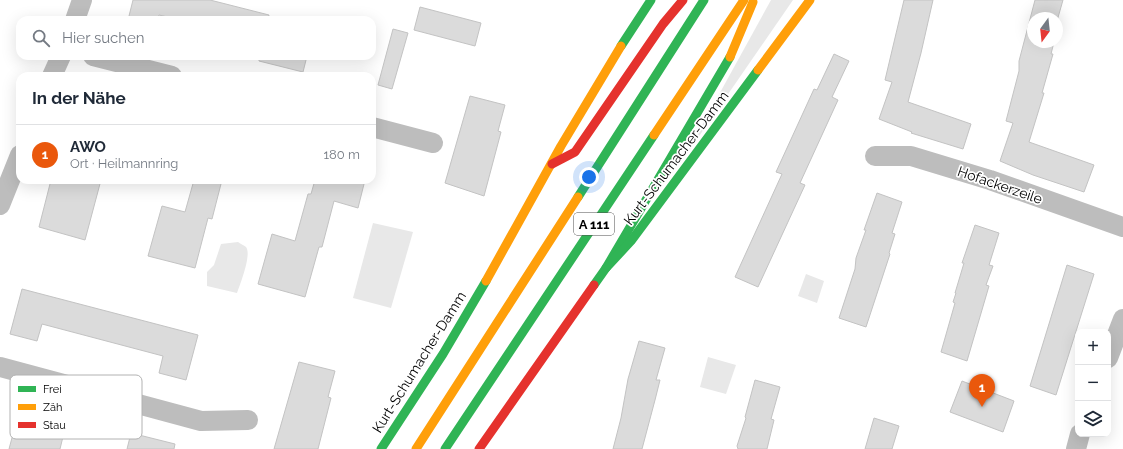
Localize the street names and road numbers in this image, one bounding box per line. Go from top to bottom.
street label: Kurt-Schumacher-Damm [620,88,732,228]
street label: Hofackerzeile [956,163,1044,207]
road number: A 111 [574,213,614,235]
street label: Kurt-Schumacher-Damm [369,288,469,436]

